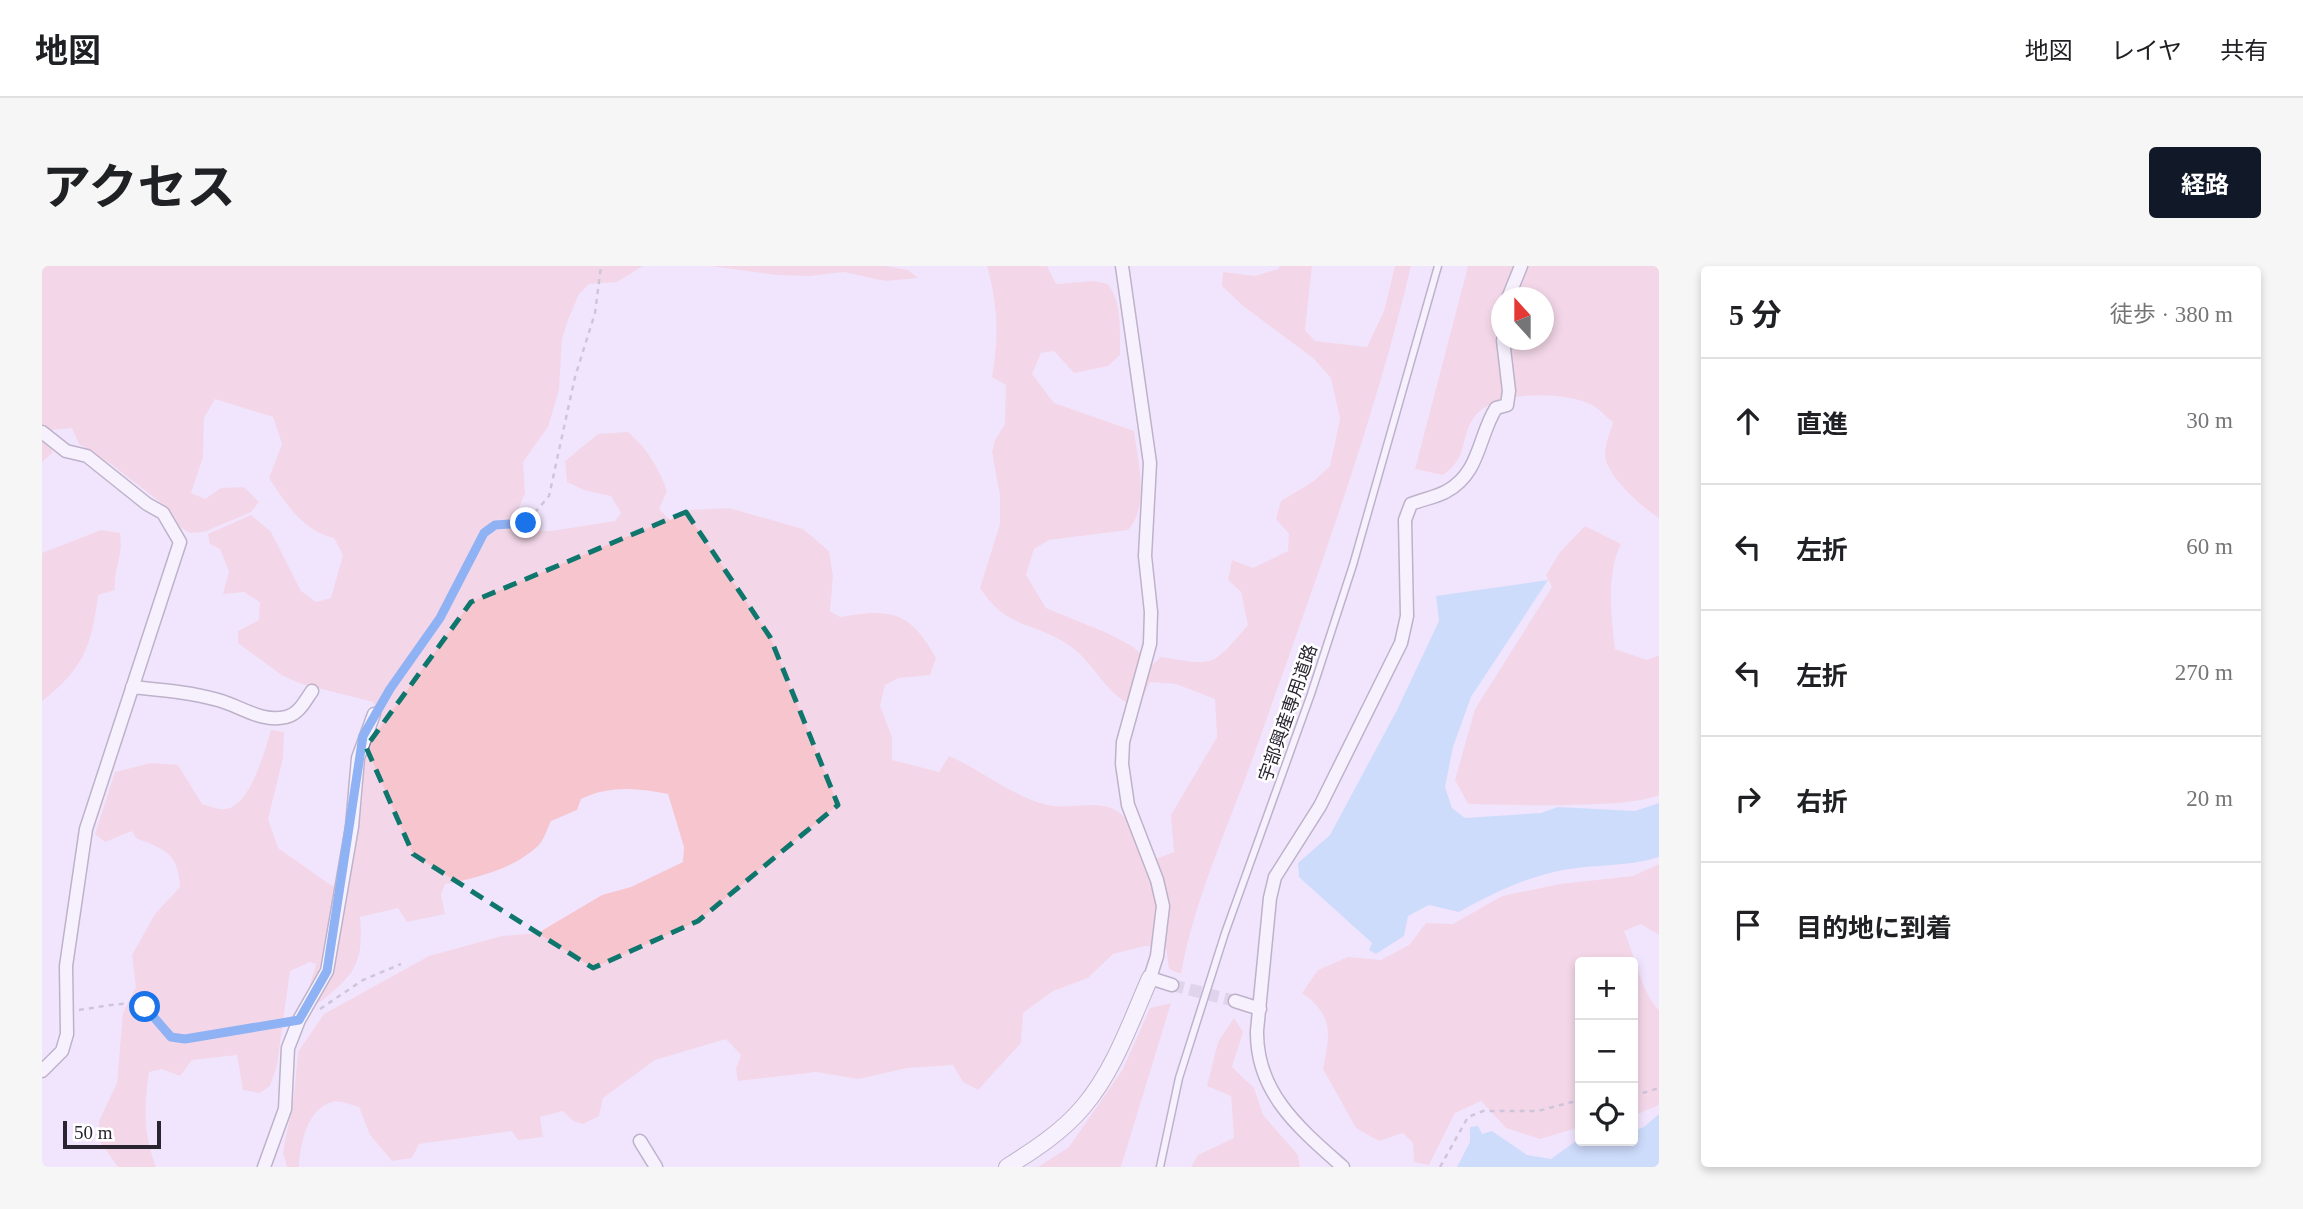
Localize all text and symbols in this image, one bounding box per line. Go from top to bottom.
text: 地図 [35,33,101,69]
text: 地図 [2025,38,2073,64]
text: レイヤ [2111,38,2182,64]
text: 共有 [2220,38,2268,64]
button: 経路 [2149,147,2261,218]
text: アクセス [42,160,236,215]
north arrow [1491,287,1554,350]
text: 5 分 [1729,298,1782,331]
text: 徒歩 · 380 m [2110,302,2233,327]
icon: ahead [1729,402,1767,440]
text: 30 m [2186,408,2233,433]
text: 直進 [1796,410,1848,439]
route end [510,507,541,538]
icon: left [1729,528,1767,566]
text: 60 m [2186,534,2233,559]
text: 左折 [1796,536,1848,565]
street label: 宇部興産専用道路 [1255,642,1321,784]
icon: left [1729,654,1767,692]
text: 270 m [2175,660,2233,685]
text: 左折 [1796,662,1848,691]
icon: right [1729,780,1767,818]
text: 20 m [2186,786,2233,811]
text: 右折 [1796,788,1848,817]
icon: arrive [1729,906,1767,944]
text: 目的地に到着 [1796,914,1952,943]
map controls [1575,957,1638,1146]
button: + [1575,957,1638,1020]
route start [129,991,160,1022]
button: − [1575,1020,1638,1083]
button: locate [1575,1083,1638,1146]
scale bar [63,1118,161,1150]
text: 50 m [74,1122,113,1143]

